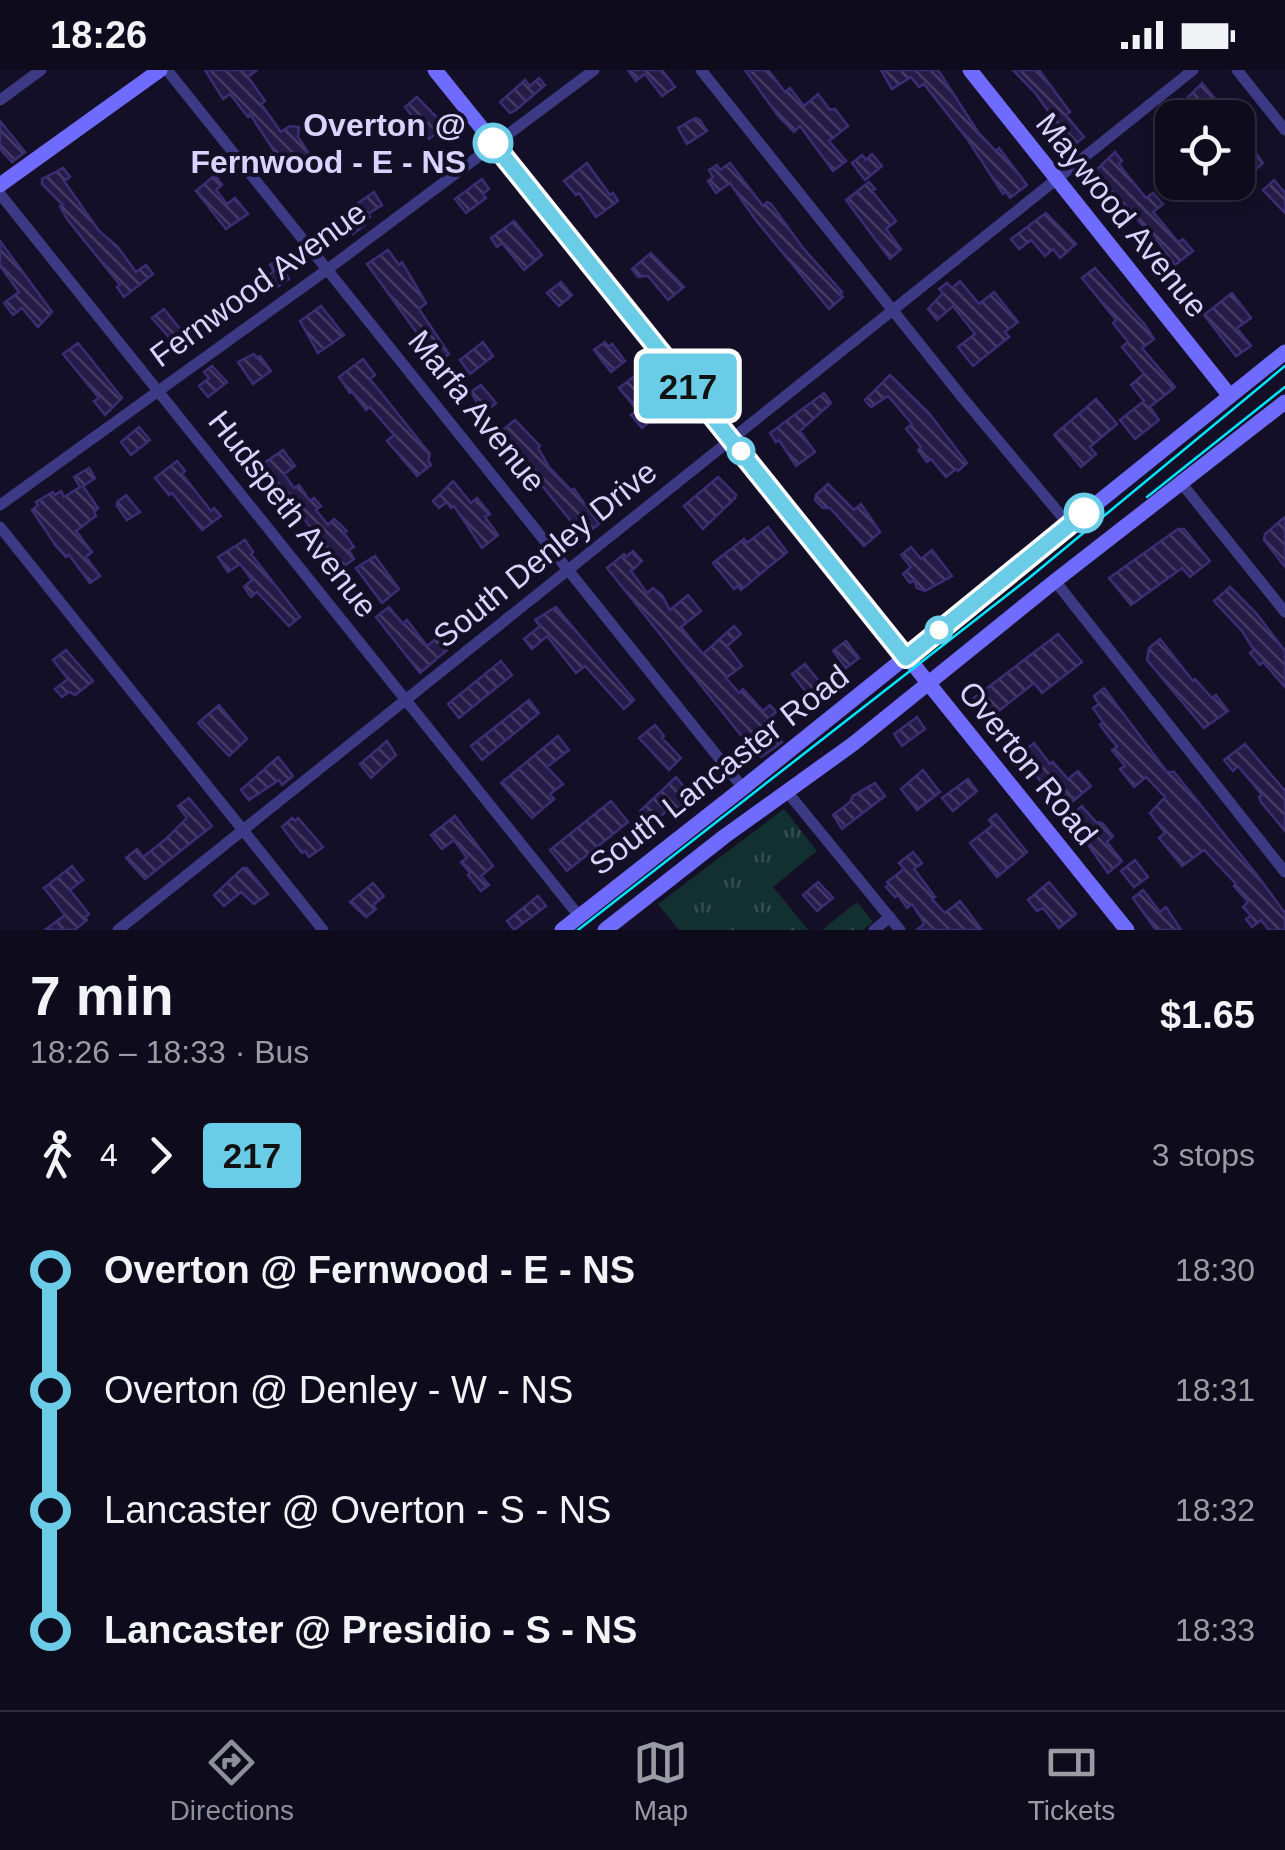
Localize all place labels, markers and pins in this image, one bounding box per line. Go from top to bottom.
place label: Overton @ Fernwood - E - NS [190,107,466,180]
marker: Overton @ Fernwood - E - NS [474,124,512,162]
unlabelled marker [728,438,754,464]
unlabelled marker [1065,494,1103,532]
unlabelled marker [926,617,952,643]

